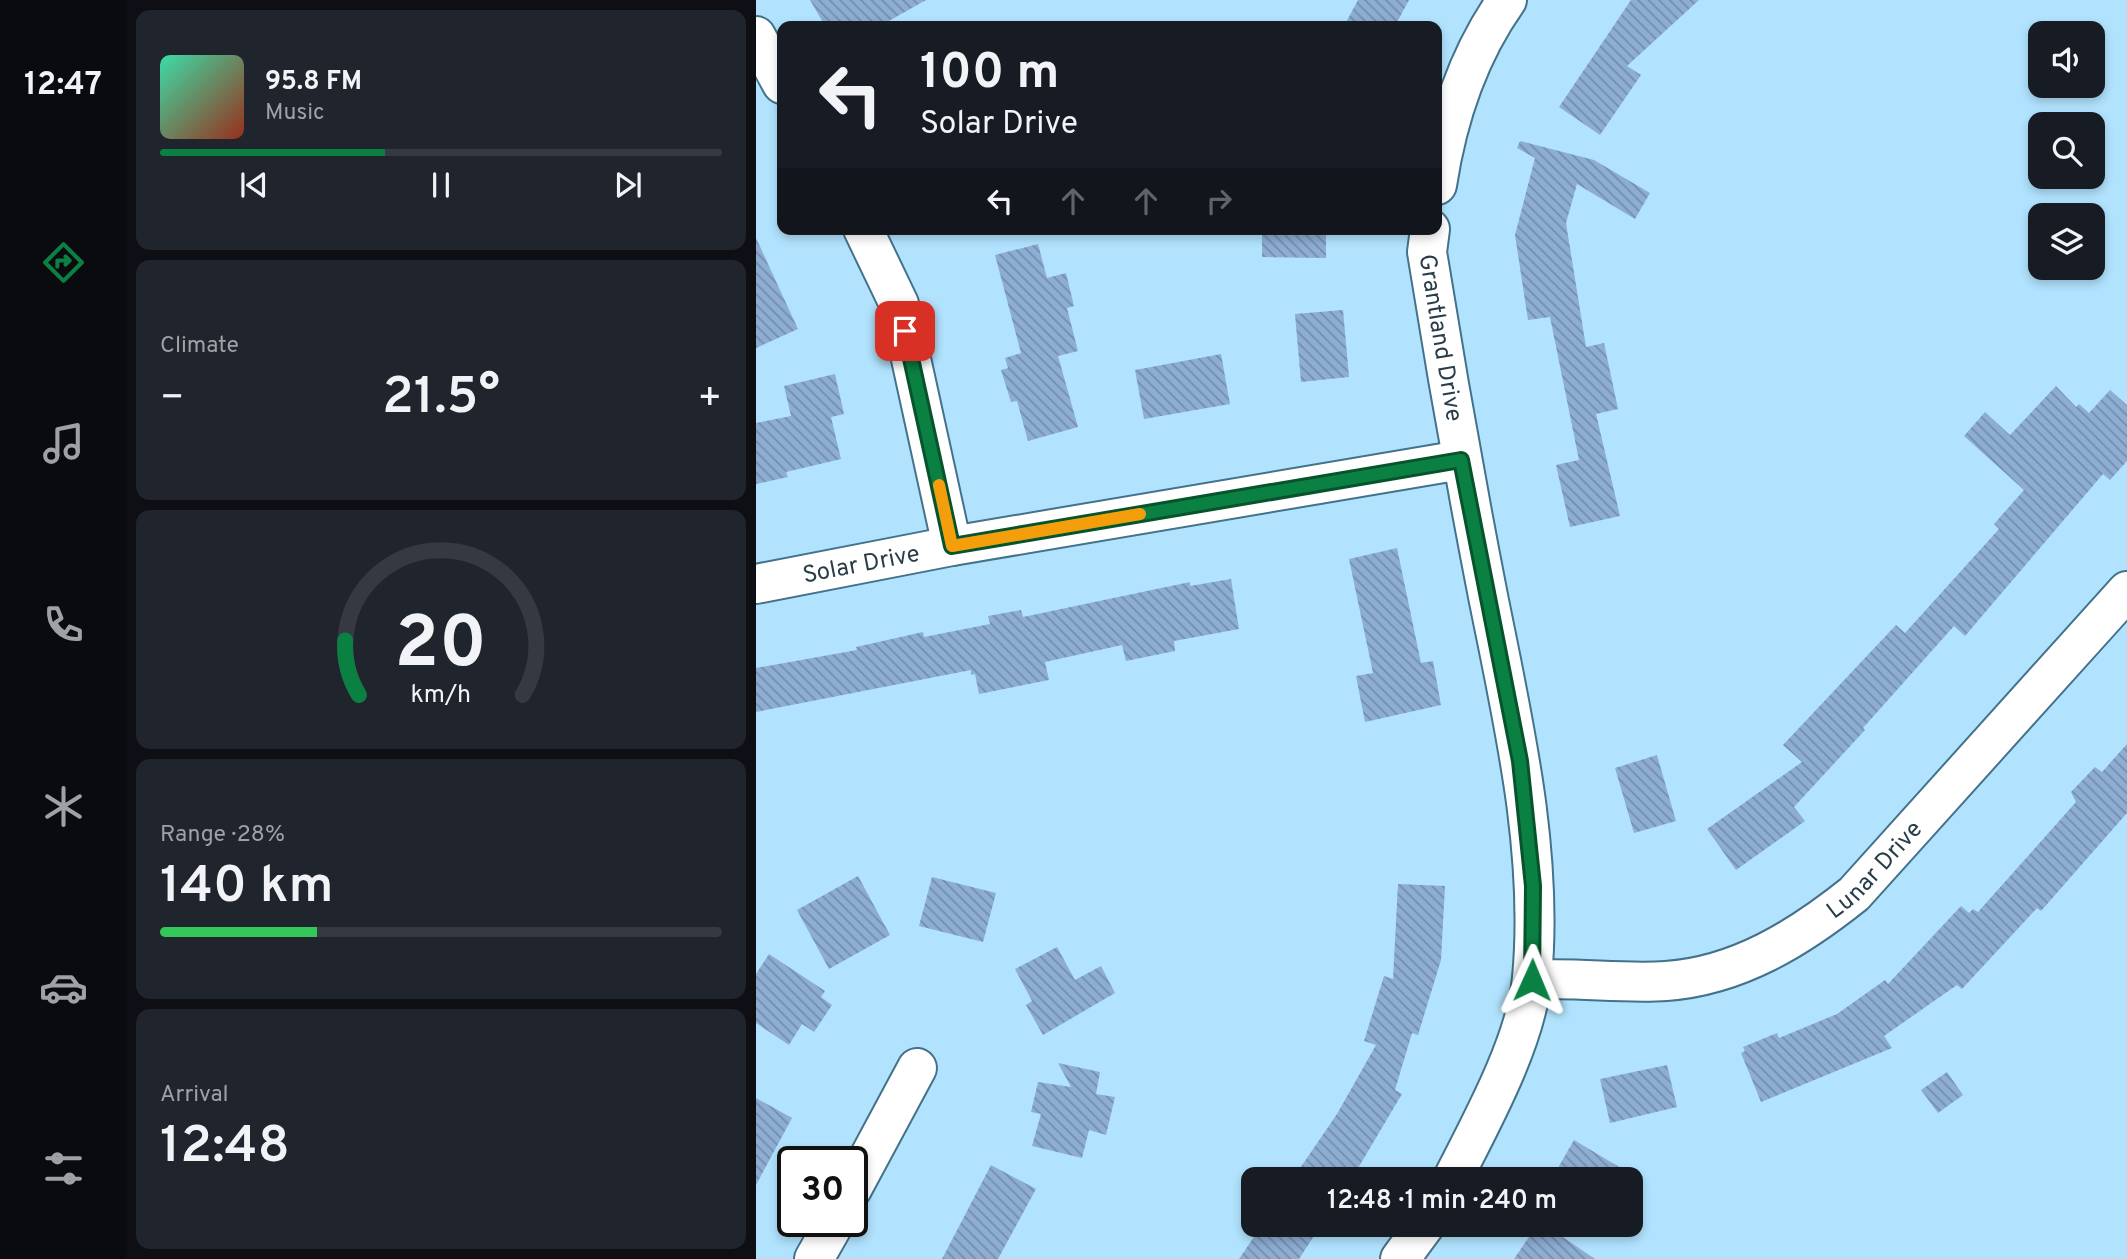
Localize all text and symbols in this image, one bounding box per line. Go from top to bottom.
map controls [2028,21,2105,280]
button: sound [2028,21,2105,98]
text: 100 m [920,44,1059,106]
icon: left [805,49,896,140]
text: 12:47 [24,66,102,106]
text: 95.8 FM [265,66,362,99]
text: Music [265,99,325,128]
text: Solar Drive [920,105,1078,145]
button: search [2028,112,2105,189]
icon: previous [235,166,273,204]
icon: pause [422,166,460,204]
icon: next [609,166,647,204]
icon: left [981,182,1019,220]
icon: ahead [1054,182,1092,220]
icon: ahead [1127,182,1165,220]
icon: right [1200,182,1238,220]
button: layers [2028,203,2105,280]
icon: directions [39,238,88,287]
street label: Grantland Drive [1411,252,1468,424]
pin [875,301,935,361]
icon: arrive [886,312,924,350]
text: Climate [160,332,239,361]
text: 21.5° [382,366,500,432]
text: − [160,375,185,424]
text: + [697,375,722,424]
icon: music [39,419,88,468]
street label: Solar Drive [800,540,922,592]
icon: phone [39,600,88,649]
text: 20 [395,602,487,694]
text: km/h [411,680,471,712]
icon: climate [39,782,88,831]
street label: Lunar Drive [1821,815,1930,927]
text: Range · 28% [160,821,285,850]
text: 140 km [160,855,334,921]
position arrow [1495,943,1569,1017]
icon: car [39,963,88,1012]
text: Arrival [160,1081,229,1110]
text: 12:48 [160,1115,290,1181]
icon: filters [39,1144,88,1193]
speed limit sign: 30 [777,1146,868,1237]
text: 12:48 · 1 min · 240 m [1327,1185,1557,1218]

